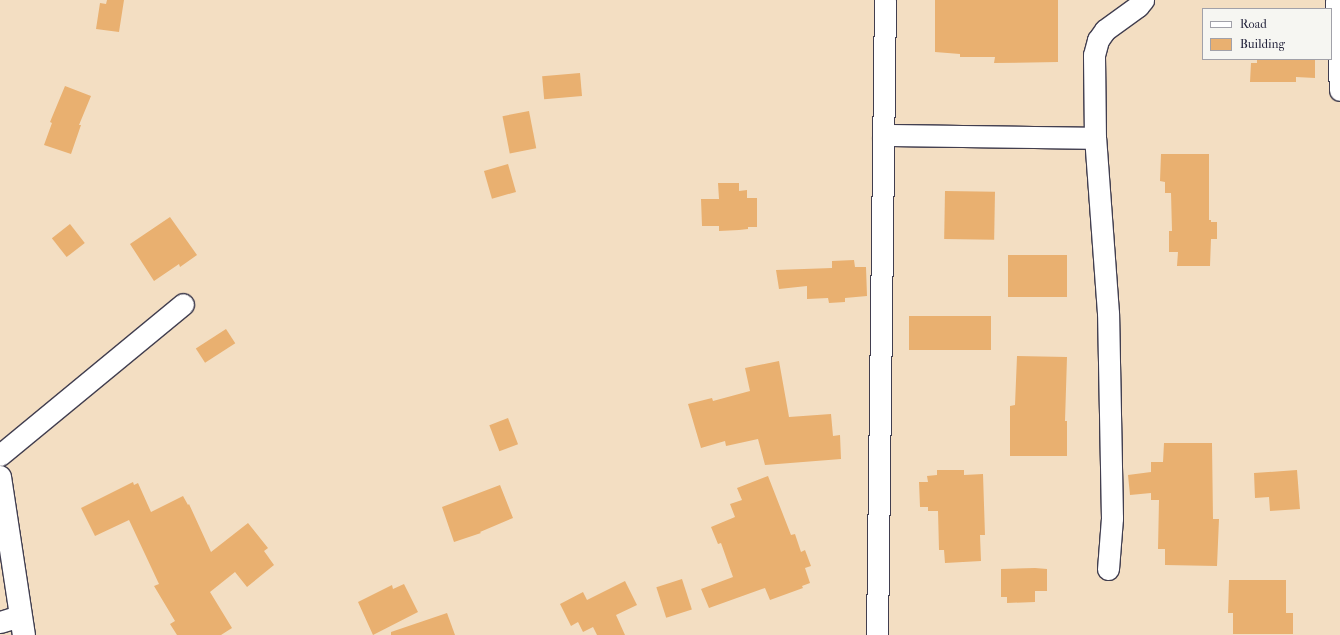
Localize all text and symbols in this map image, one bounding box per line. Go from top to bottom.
legend [1202,8,1332,60]
text: Road [1240,17,1267,31]
text: Building [1240,37,1285,51]

